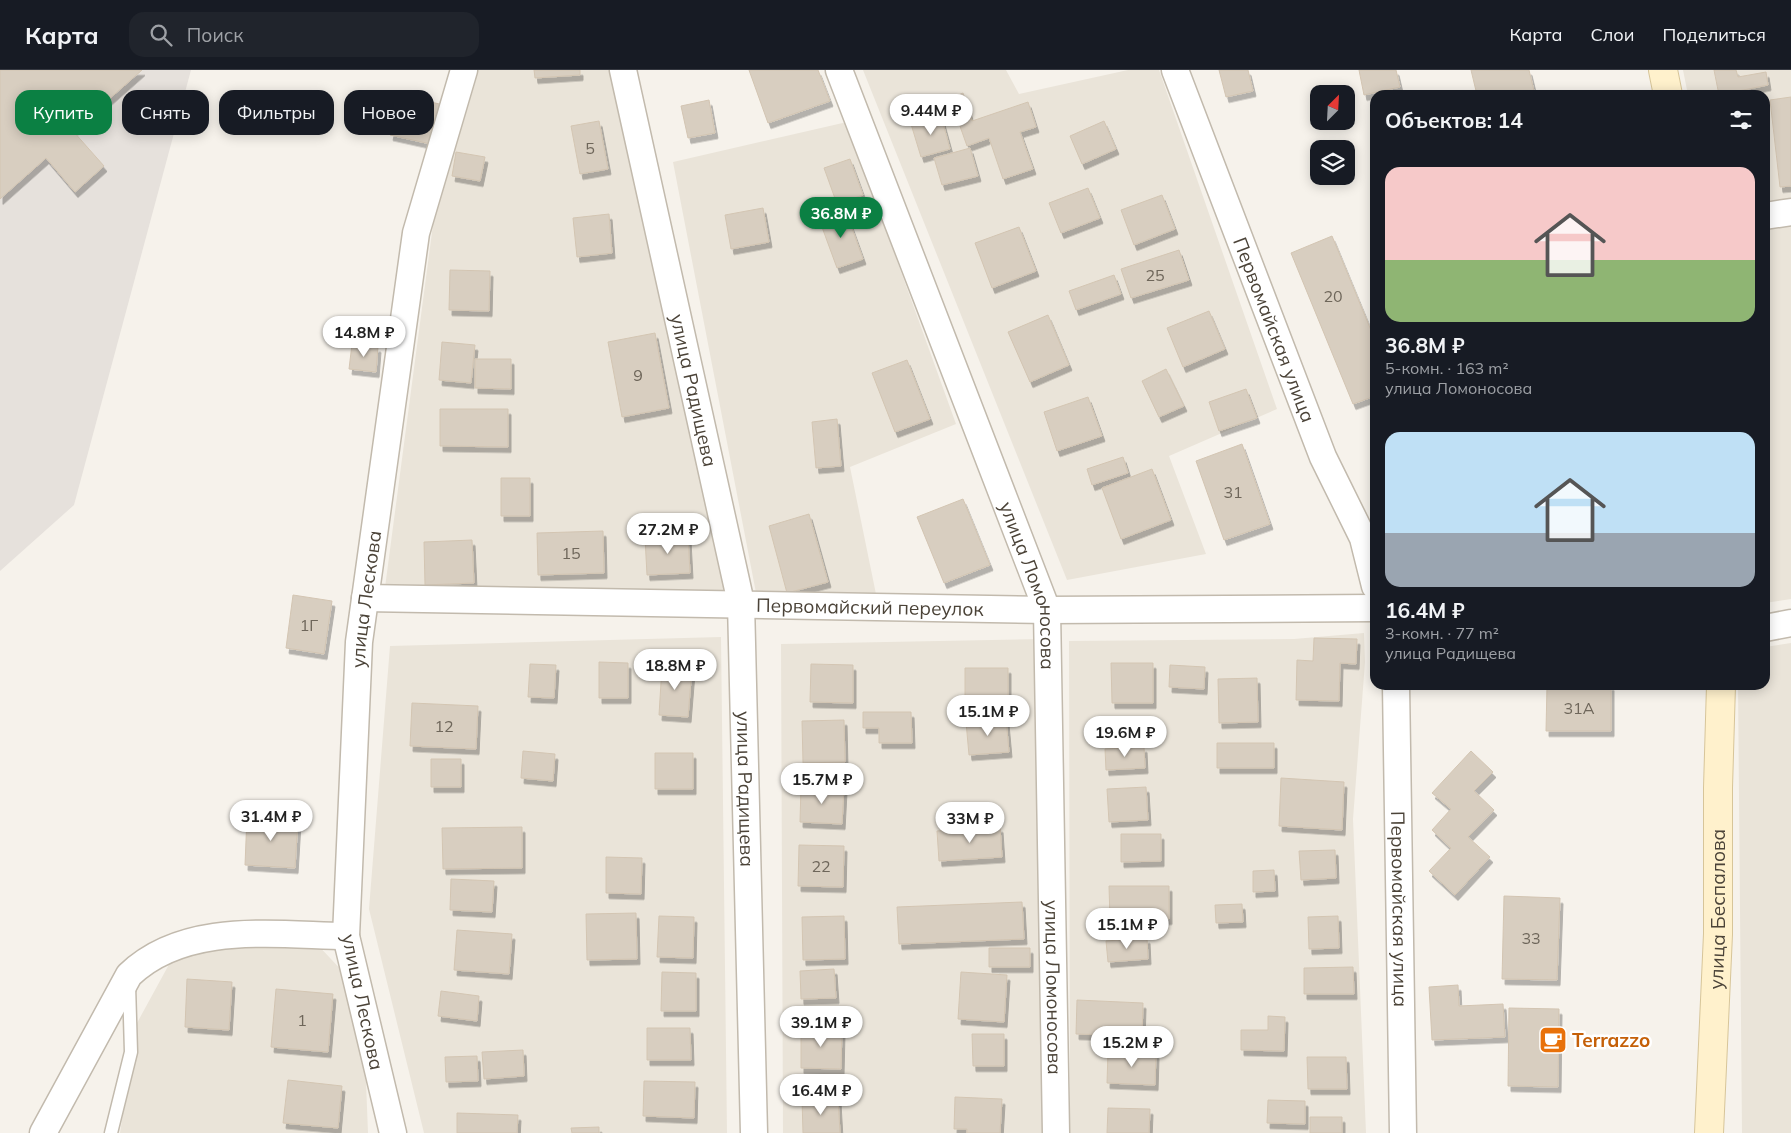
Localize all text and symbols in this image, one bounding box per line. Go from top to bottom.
search box [129,12,479,57]
text: Карта [25,20,99,50]
icon: search [147,21,175,49]
text: Поиск [187,23,244,47]
text: Карта [1510,23,1562,46]
text: Слои [1590,23,1635,46]
text: Поделиться [1663,23,1766,46]
north arrow [1310,85,1355,130]
map controls [1310,85,1355,185]
chip: Купить [15,90,112,135]
chip: Снять [122,90,209,135]
chip: Фильтры [219,90,334,135]
chip: Новое [344,90,434,135]
pin: 9.44M ₽ [885,93,977,136]
text: 9.44M ₽ [901,100,961,120]
icon: filters [1727,106,1755,134]
text: Объектов: 14 [1385,107,1523,133]
house number: 5 [585,138,595,158]
button: layers [1310,140,1355,185]
pin: 36.8M ₽ [795,196,887,239]
icon: home [1525,200,1615,290]
text: 36.8M ₽ [811,203,871,223]
street label: Первомайская улица [1228,234,1321,426]
house number: 25 [1145,265,1165,285]
house number: 20 [1323,286,1343,306]
street label: улица Радищева [665,312,722,469]
pin: 14.8M ₽ [318,316,410,358]
text: 14.8M ₽ [334,322,394,342]
text: 36.8M ₽ [1385,332,1465,358]
text: 5-комн. · 163 m² [1385,358,1509,378]
house number: 9 [633,365,643,385]
text: улица Ломоносова [1385,378,1532,398]
icon: home [1525,465,1615,555]
house number: 31 [1223,482,1243,502]
street label: улица Ломоносова [994,498,1060,670]
pin: 27.2M ₽ [622,512,714,555]
text: 27.2M ₽ [638,519,698,539]
street label: улица Лескова [346,529,386,669]
house number: 15 [561,543,581,563]
street label: Первомайский переулок [756,593,985,621]
text: 16.4M ₽ [1385,597,1465,623]
house number: 1Г [300,615,318,635]
text: 3-комн. · 77 m² [1385,623,1499,643]
text: улица Радищева [1385,643,1516,663]
pin: 18.8M ₽ [629,648,721,691]
text: 18.8M ₽ [645,655,705,675]
pin: 15.1M ₽ [942,694,1034,737]
house number: 31А [1564,698,1595,718]
text: 15.1M ₽ [958,701,1018,721]
street label: улица Радищева [732,711,759,867]
house number: 12 [434,716,454,736]
pin: 19.6M ₽ [1079,716,1171,758]
text: 19.6M ₽ [1095,722,1155,742]
pin: 15.7M ₽ [776,762,868,805]
text: 15.7M ₽ [792,769,852,789]
pin: 31.4M ₽ [225,800,317,842]
pin: 33M ₽ [935,802,1005,844]
text: 31.4M ₽ [241,806,301,826]
text: 33M ₽ [946,808,994,828]
street label: Первомайская улица [1386,811,1413,1007]
street label: улица Беспалова [1704,829,1730,990]
house number: 22 [811,856,831,876]
street label: улица Ломоносова [1040,900,1067,1075]
pin: 15.1M ₽ [1081,908,1173,950]
text: 15.1M ₽ [1097,914,1157,934]
house number: 33 [1521,928,1541,948]
street label: улица Лескова [337,932,389,1072]
pin: 39.1M ₽ [775,1006,867,1048]
house number: 1 [297,1010,307,1030]
text: 39.1M ₽ [791,1012,851,1032]
cafe icon: Terrazzo [1538,1025,1568,1055]
pin: 15.2M ₽ [1086,1026,1178,1068]
place label: Terrazzo [1572,1028,1650,1052]
text: 15.2M ₽ [1102,1032,1162,1052]
pin: 16.4M ₽ [775,1074,867,1116]
text: 16.4M ₽ [791,1080,851,1100]

